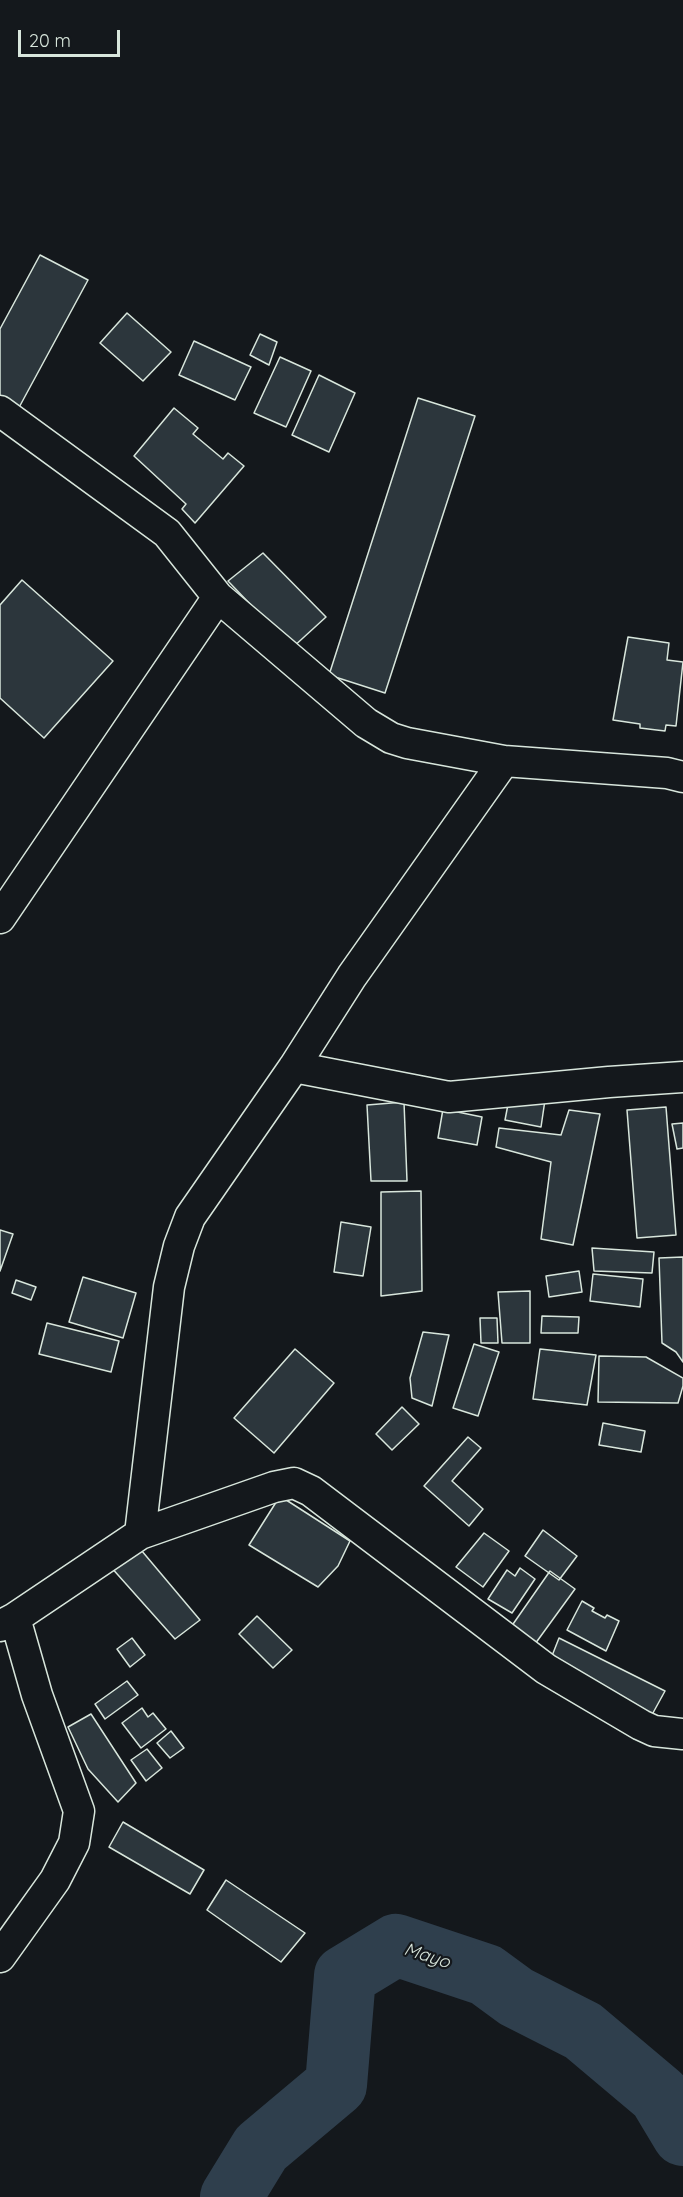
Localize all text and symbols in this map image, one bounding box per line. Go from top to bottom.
scale bar [21,18,123,56]
text: 20 m [29,29,71,52]
water label: Mayo [401,1938,453,1974]

